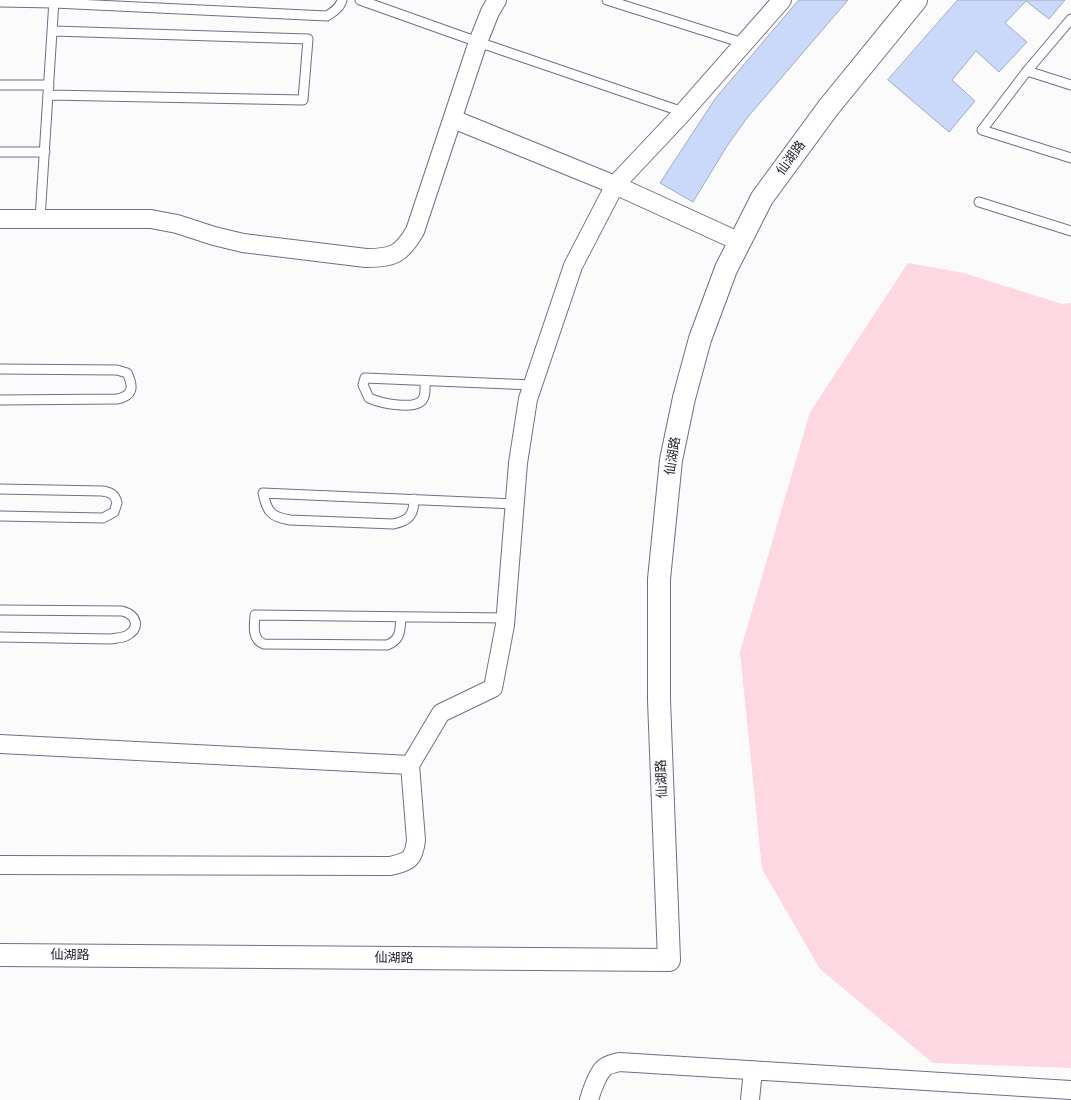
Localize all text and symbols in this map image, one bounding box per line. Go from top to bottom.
street label: 仙湖路 [773,138,809,178]
street label: 仙湖路 [662,436,684,476]
street label: 仙湖路 [654,759,670,799]
street label: 仙湖路 [51,947,89,963]
street label: 仙湖路 [375,950,413,966]

